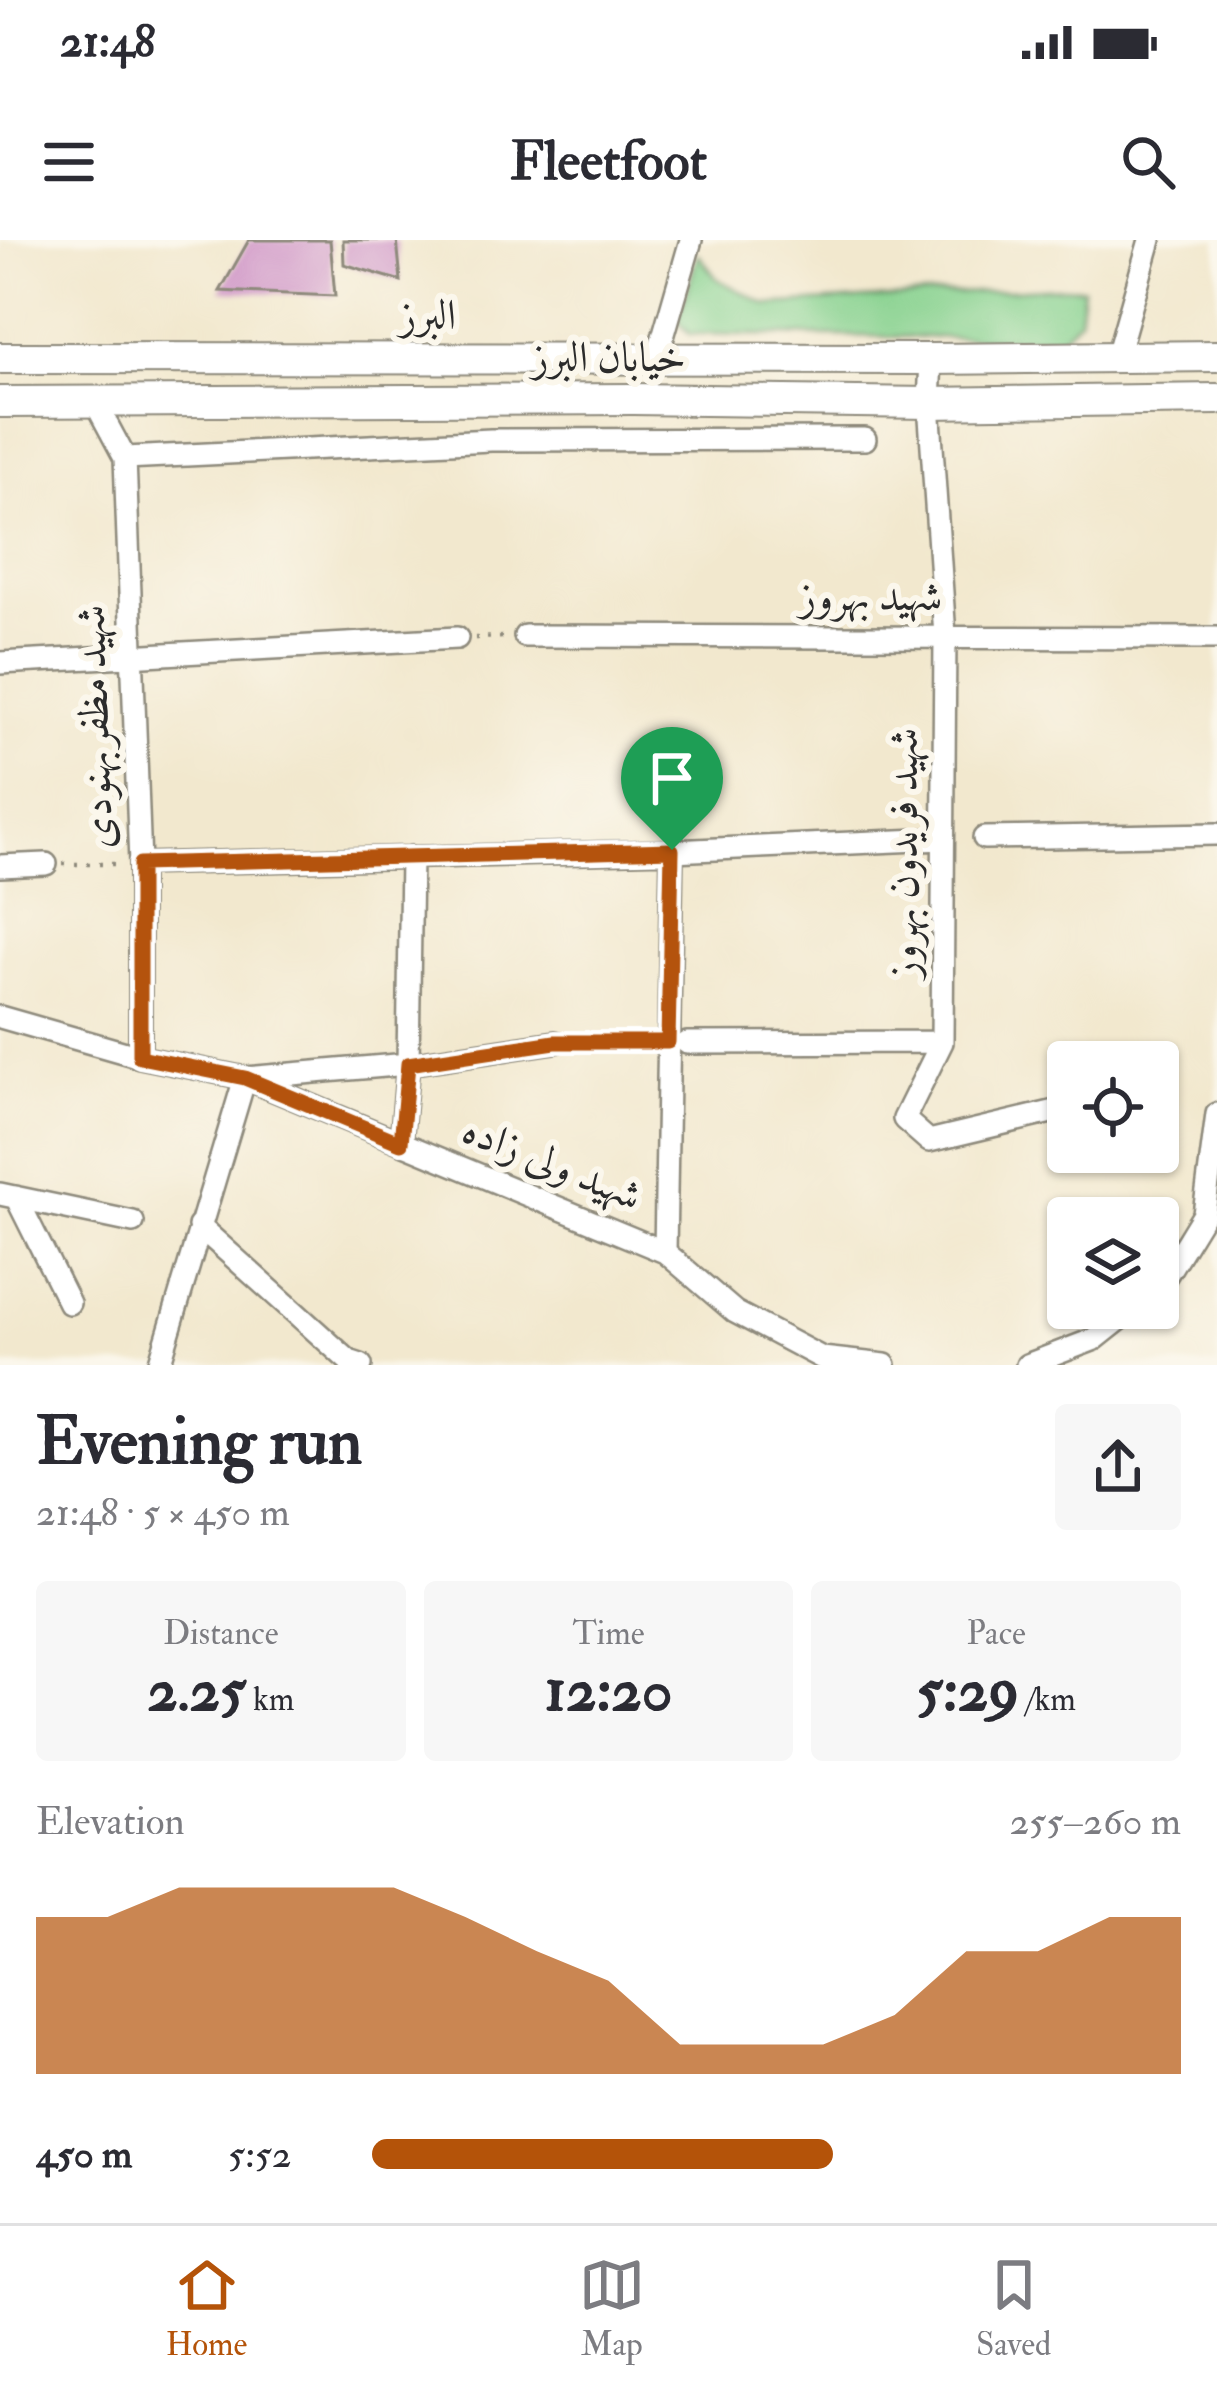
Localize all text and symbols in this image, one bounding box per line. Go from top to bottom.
text: 21:48 [60,14,155,70]
text: Fleetfoot [510,128,707,196]
icon: menu [36,129,102,195]
icon: search [1115,129,1181,195]
street label: البرز [396,290,456,342]
street label: خیابان البرز [528,332,686,384]
street label: شهید بهروز [796,571,942,623]
street label: شهید مظفربهنودی [65,604,125,850]
pin [621,727,723,850]
street label: شهید فریدون بهروز [878,728,930,982]
icon: arrive [639,745,705,811]
map controls [1047,1041,1179,1329]
button: locate [1047,1041,1179,1173]
street label: شهید ولی زاده [455,1104,649,1222]
button: layers [1047,1197,1179,1329]
text: Evening run [36,1401,362,1484]
button: share [1055,1404,1181,1530]
text: 21:48 · 5 × 450 m [36,1488,290,1537]
text: Distance [163,1613,278,1654]
text: Time [572,1613,645,1654]
text: Pace [967,1613,1026,1654]
text: 2.25 [147,1654,246,1729]
text: 12:20 [545,1654,672,1729]
text: 5:29 [917,1654,1019,1729]
text: km [246,1679,294,1720]
text: /km [1019,1679,1076,1720]
text: Elevation [36,1797,185,1846]
text: 255–260 m [1009,1797,1181,1846]
text: 450 m [36,2130,132,2179]
text: 5:52 [228,2130,292,2179]
tab: Home [166,2252,247,2365]
tab: Map [579,2252,645,2365]
tab: Saved [976,2252,1051,2365]

